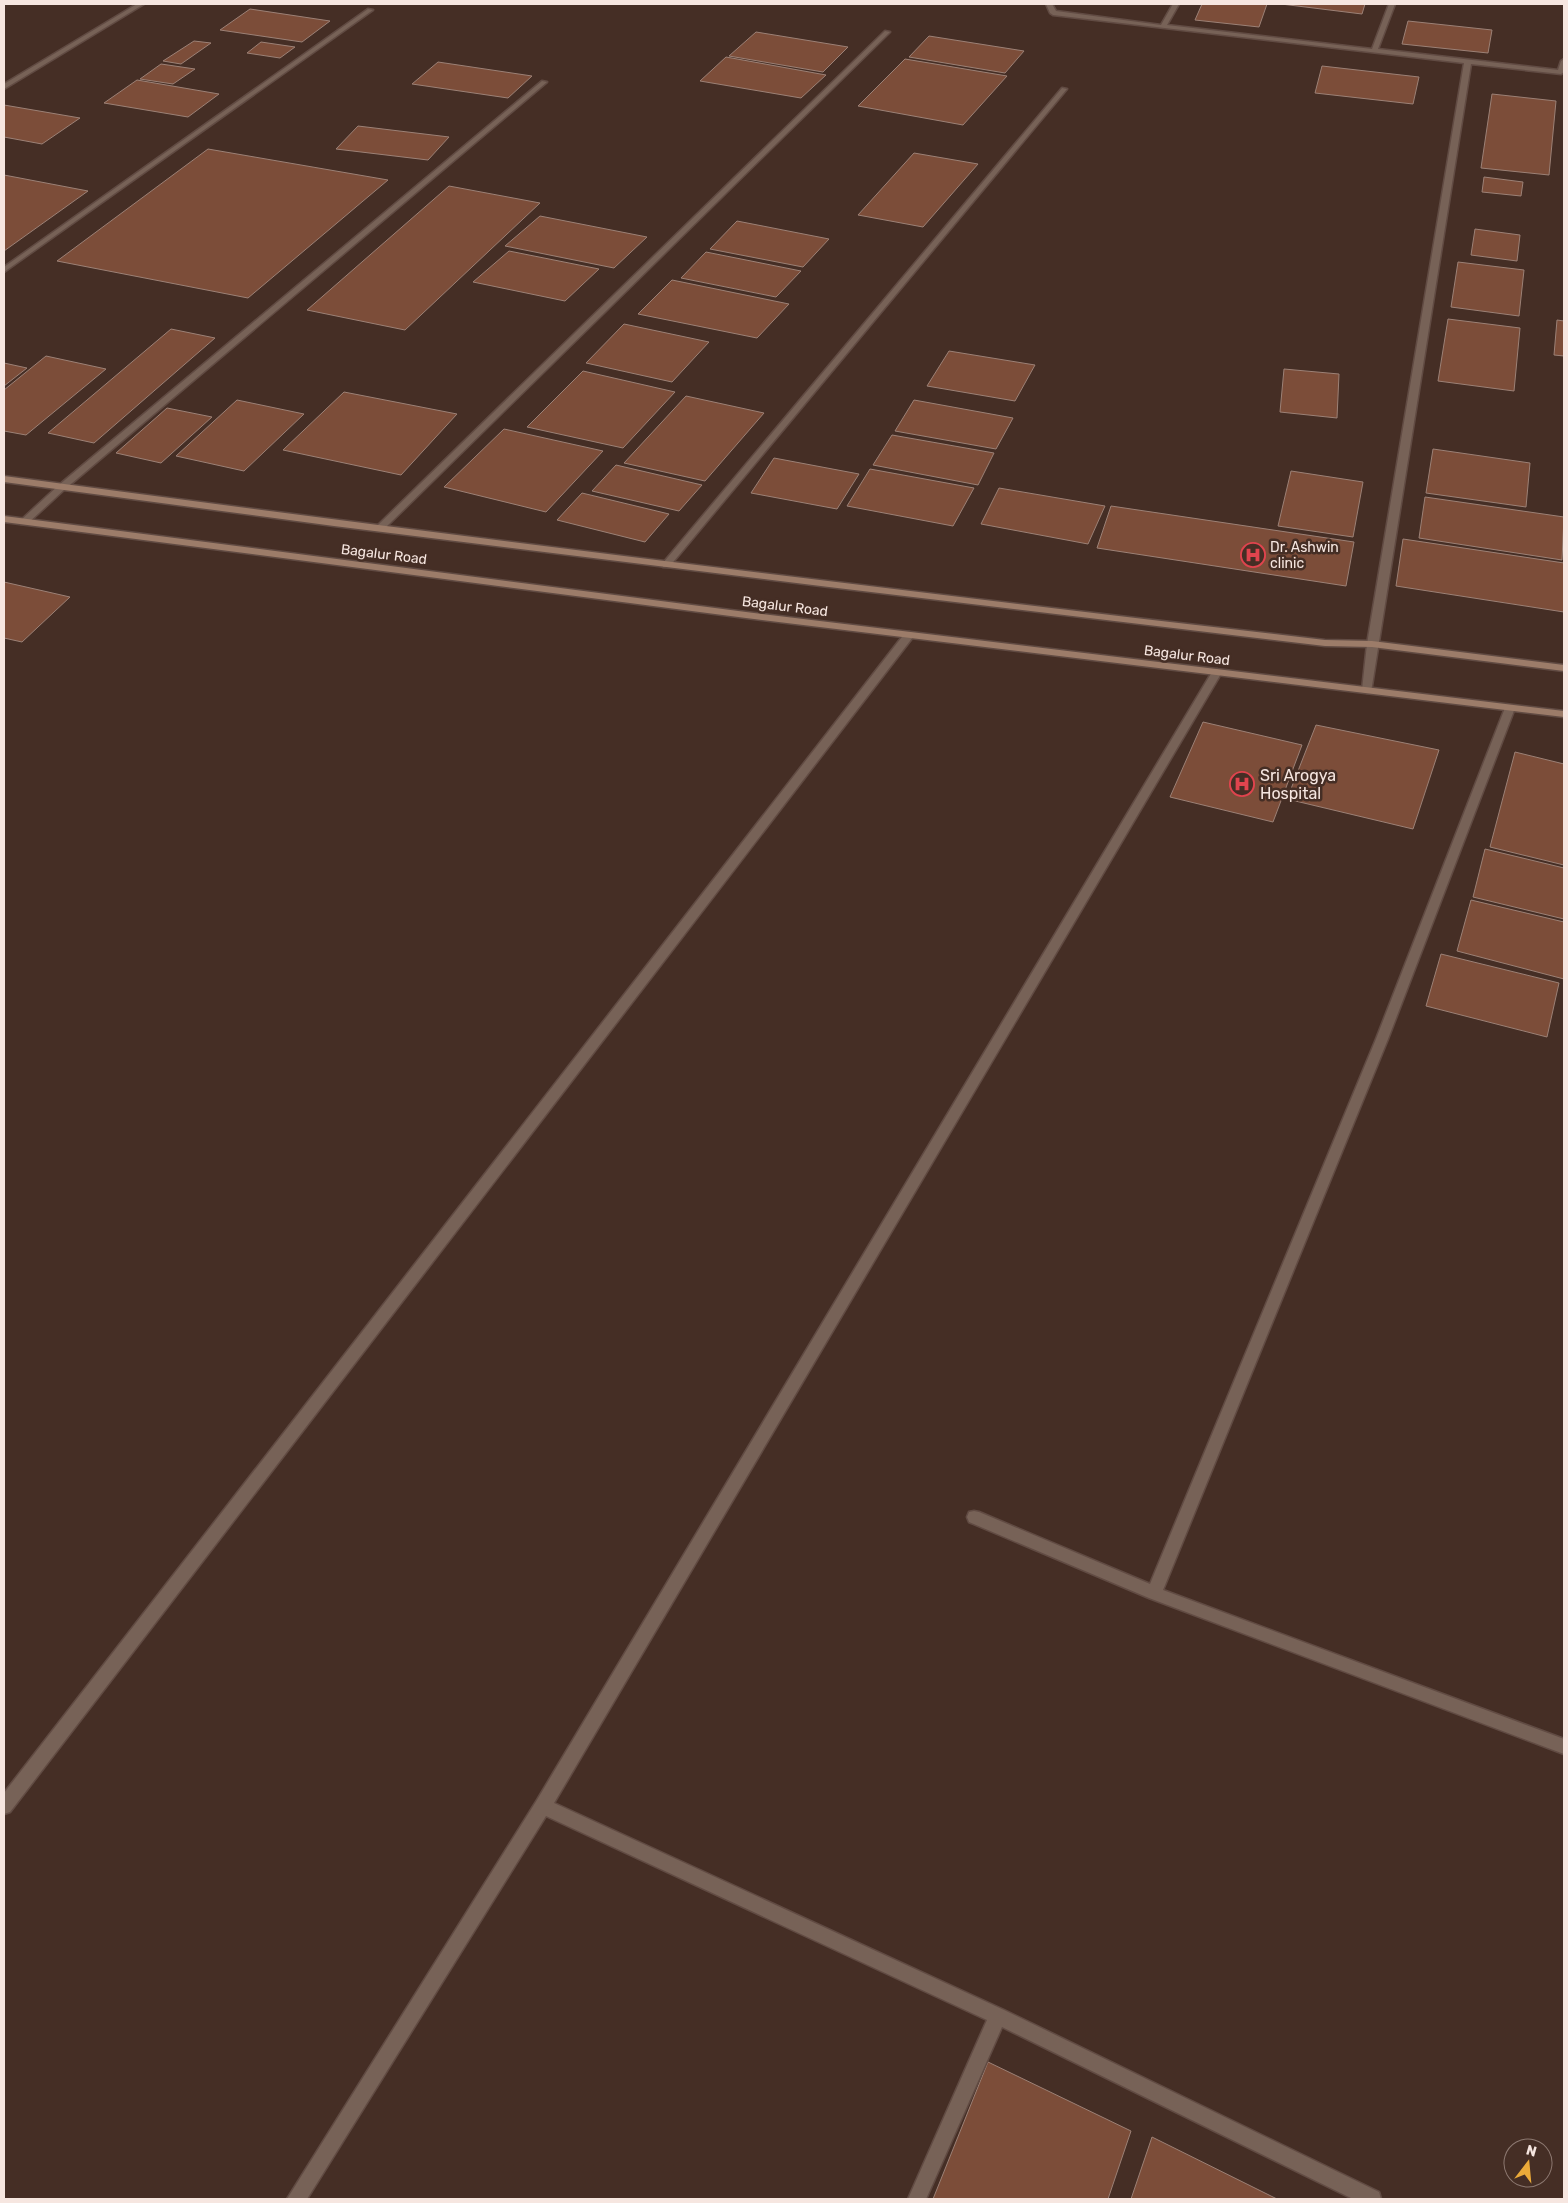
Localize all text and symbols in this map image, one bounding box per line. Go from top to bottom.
place label: Dr. Ashwin clinic [1270,539,1339,572]
street label: Bagalur Road [340,541,428,568]
hospital icon: Dr. Ashwin clinic [1240,542,1266,568]
street label: Bagalur Road [741,593,829,620]
street label: Bagalur Road [1143,642,1231,669]
place label: Sri Arogya Hospital [1260,766,1336,803]
hospital icon: Sri Arogya Hospital [1229,771,1255,797]
north arrow [1503,2138,1553,2188]
text: N [1524,2141,1539,2161]

